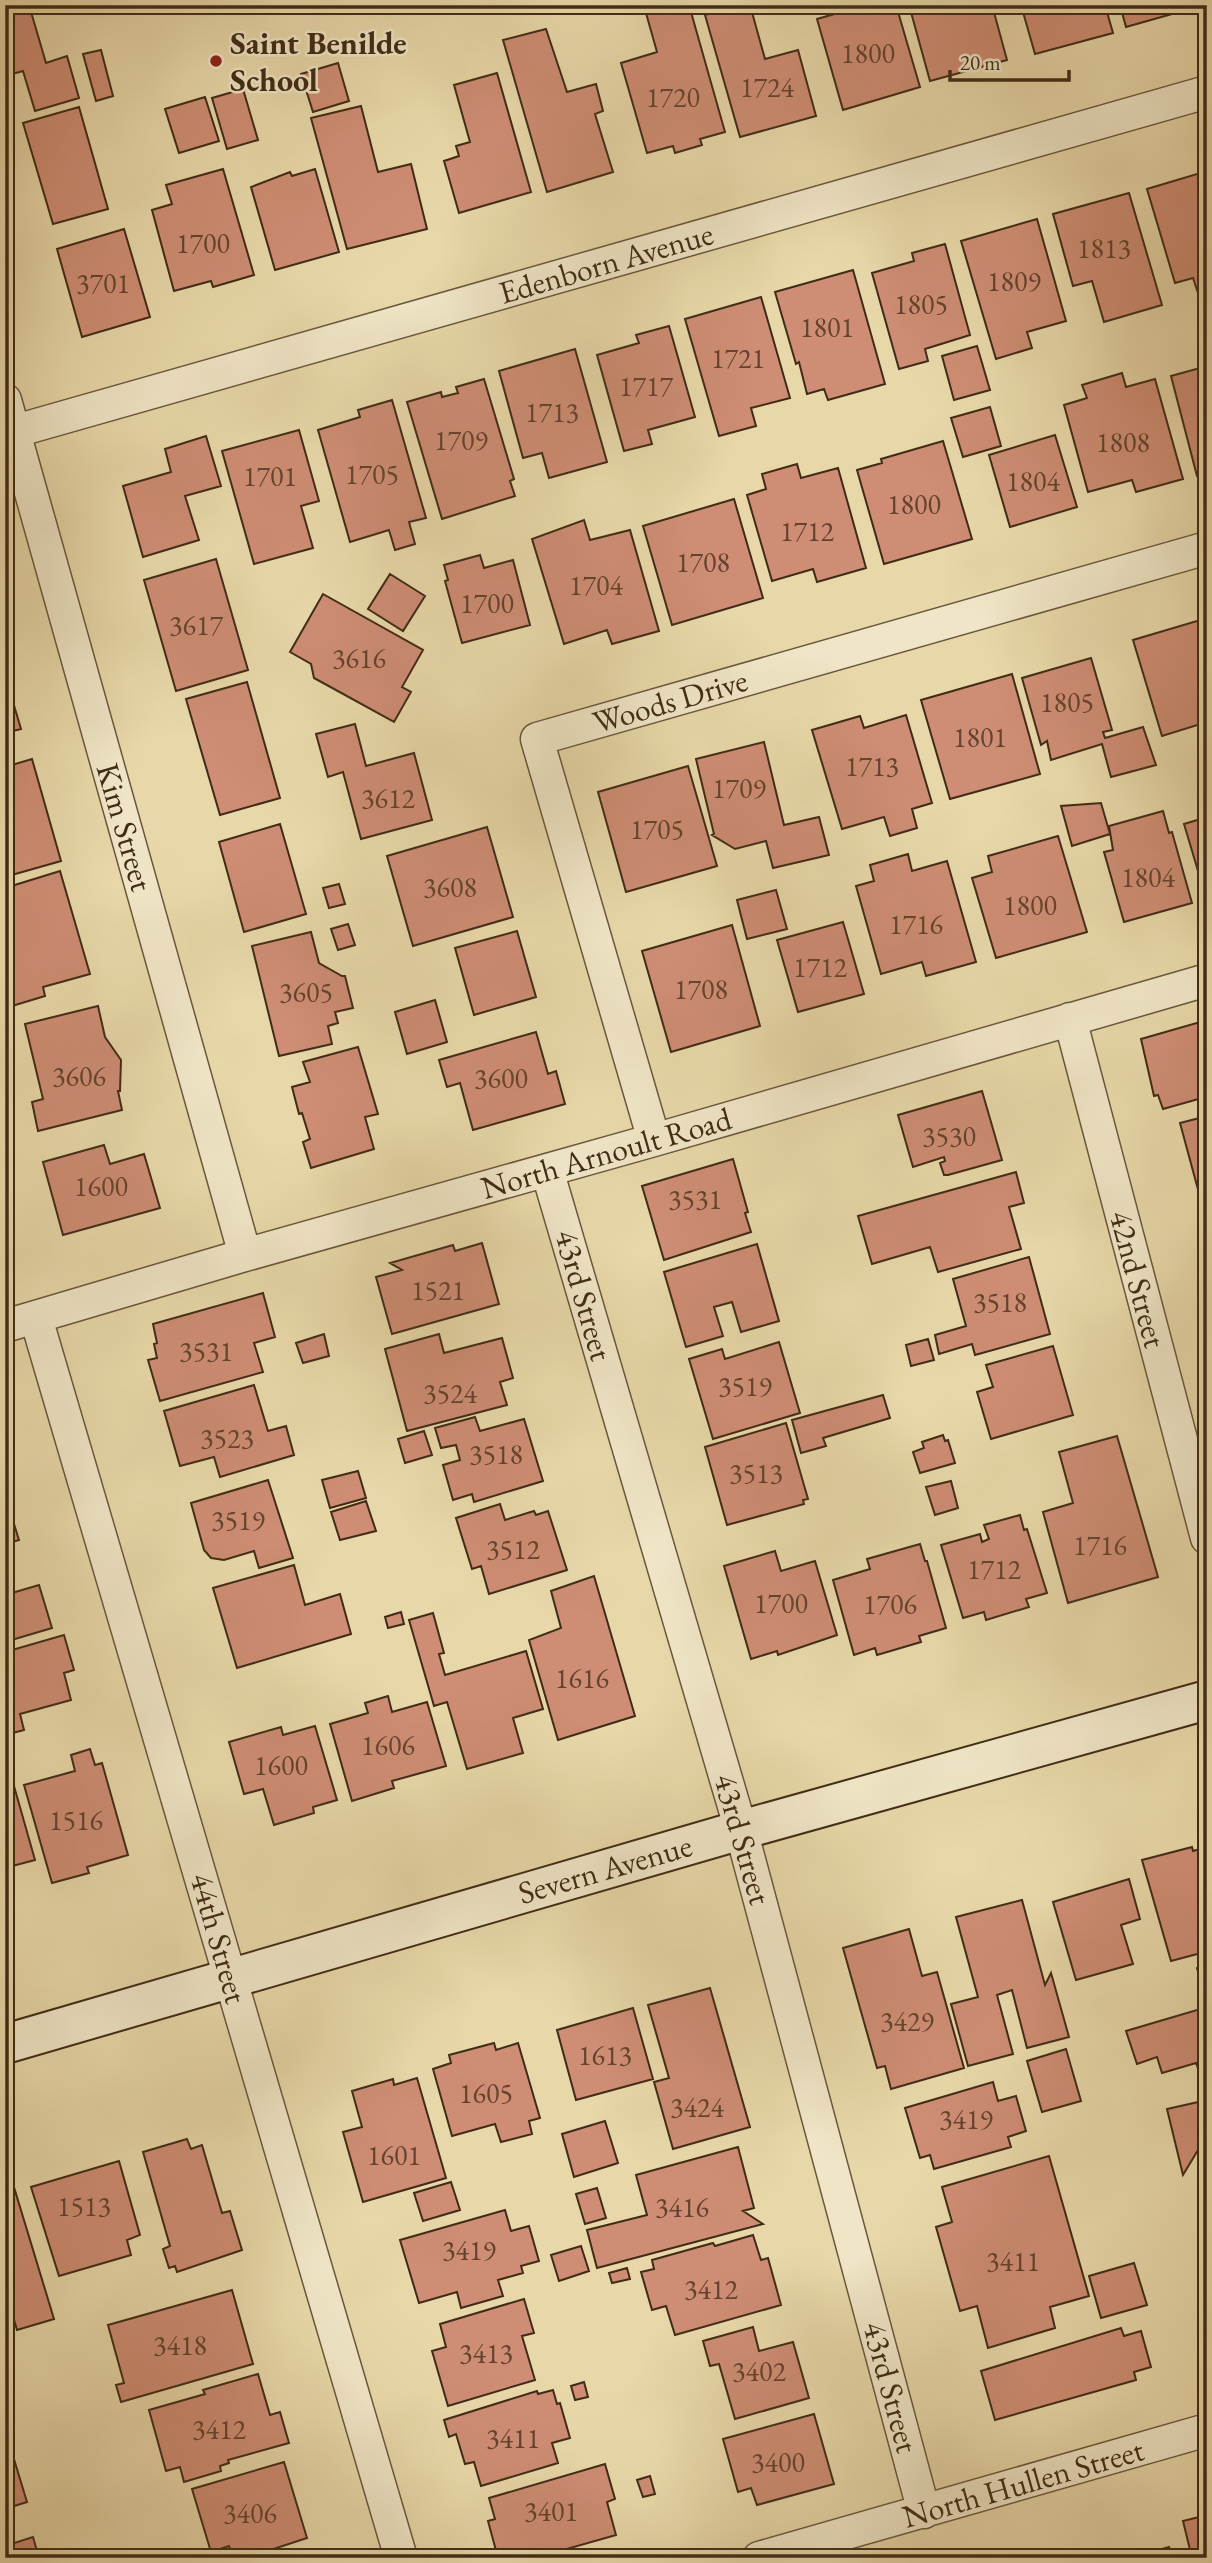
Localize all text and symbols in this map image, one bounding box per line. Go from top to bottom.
place label: Saint Benilde School [230,22,406,101]
house number: 1800 [841,35,895,71]
scale bar [950,38,1068,82]
text: 20 m [960,49,1001,76]
marker: Saint Benilde School [208,53,224,69]
house number: 1724 [740,69,794,105]
house number: 1720 [646,79,700,115]
street label: Edenborn Avenue [494,212,718,314]
house number: 1700 [176,225,230,261]
house number: 1813 [1077,230,1131,266]
house number: 1809 [987,263,1041,299]
house number: 3701 [76,265,130,301]
house number: 1805 [894,286,948,322]
house number: 1801 [800,309,854,345]
house number: 1721 [711,340,765,376]
house number: 1717 [619,368,673,404]
house number: 1713 [525,394,579,430]
house number: 1709 [434,422,488,458]
house number: 1808 [1096,424,1150,460]
house number: 1705 [345,456,399,492]
house number: 1701 [243,458,297,494]
house number: 1804 [1006,463,1060,499]
house number: 1800 [887,486,941,522]
house number: 1712 [780,513,834,549]
house number: 1708 [676,544,730,580]
house number: 1704 [569,567,623,603]
house number: 1700 [460,585,514,621]
house number: 3617 [169,607,223,643]
house number: 3616 [332,640,386,676]
street label: Woods Drive [588,659,752,743]
house number: 1805 [1040,684,1094,720]
house number: 1801 [953,719,1007,755]
house number: 1713 [845,748,899,784]
street label: Kim Street [87,758,163,896]
house number: 1709 [712,770,766,806]
house number: 3612 [361,780,415,816]
house number: 1705 [630,811,684,847]
house number: 1804 [1121,859,1175,895]
house number: 3608 [423,869,477,905]
house number: 1800 [1003,887,1057,923]
house number: 1716 [889,906,943,942]
house number: 1712 [793,949,847,985]
house number: 1708 [674,971,728,1007]
house number: 3605 [279,974,333,1010]
house number: 3606 [52,1058,106,1094]
house number: 3600 [474,1060,528,1096]
street label: North Arnoult Road [476,1097,737,1209]
house number: 3530 [922,1118,976,1154]
house number: 1600 [74,1168,128,1204]
house number: 3531 [668,1181,722,1217]
street label: 42nd Street [1100,1206,1176,1352]
street label: 43rd Street [545,1225,623,1365]
house number: 1521 [411,1272,465,1308]
house number: 3518 [973,1284,1027,1320]
house number: 3531 [179,1333,233,1369]
house number: 3519 [718,1368,772,1404]
house number: 3524 [423,1375,477,1411]
house number: 3523 [200,1420,254,1456]
house number: 3518 [469,1436,523,1472]
house number: 3513 [729,1455,783,1491]
house number: 3519 [211,1502,265,1538]
house number: 1716 [1073,1527,1127,1563]
house number: 3512 [486,1531,540,1567]
house number: 1712 [967,1551,1021,1587]
house number: 1700 [754,1585,808,1621]
house number: 1706 [863,1586,917,1622]
house number: 1616 [555,1660,609,1696]
house number: 1606 [361,1727,415,1763]
house number: 1600 [254,1747,308,1783]
street label: 43rd Street [704,1769,782,1909]
house number: 1516 [49,1802,103,1838]
street label: Severn Avenue [513,1824,697,1914]
street label: 44th Street [180,1868,258,2008]
house number: 3429 [880,2003,934,2039]
house number: 1613 [578,2037,632,2073]
house number: 1605 [459,2075,513,2111]
house number: 3424 [670,2089,724,2125]
house number: 3419 [939,2101,993,2137]
house number: 1601 [367,2137,421,2173]
house number: 1513 [57,2188,111,2224]
house number: 3416 [655,2189,709,2225]
house number: 3419 [442,2232,496,2268]
house number: 3411 [986,2243,1040,2279]
house number: 3412 [684,2271,738,2307]
street label: 43rd Street [853,2317,929,2457]
house number: 3418 [153,2327,207,2363]
house number: 3413 [459,2335,513,2371]
house number: 3402 [732,2353,786,2389]
house number: 3412 [192,2411,246,2447]
house number: 3411 [486,2420,540,2456]
street label: North Hullen Street [898,2428,1148,2538]
house number: 3400 [751,2444,805,2480]
house number: 3401 [524,2493,578,2529]
house number: 3406 [223,2495,277,2531]

